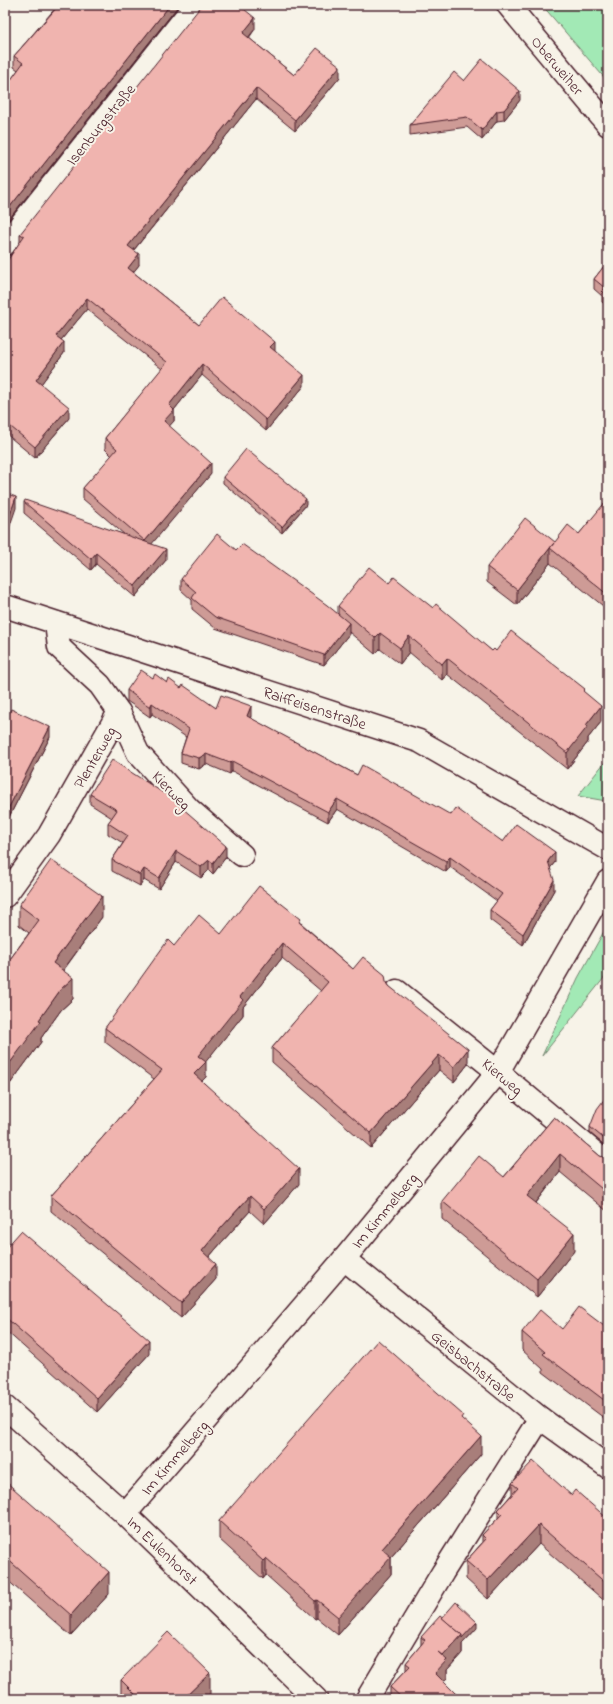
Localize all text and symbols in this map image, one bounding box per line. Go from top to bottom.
street label: Oberweiher [524,31,589,101]
street label: Isenburgstraße [61,78,143,171]
street label: Raiffeisenstraße [259,681,370,737]
street label: Plenterweg [68,722,123,794]
street label: Kierweg [145,766,196,817]
street label: Kierweg [476,1053,528,1102]
street label: Im Kimmelberg [346,1168,425,1255]
street label: Geisbachstraße [425,1325,521,1409]
street label: Im Kimmelberg [136,1415,215,1501]
street label: Im Eulenhorst [120,1511,203,1592]

